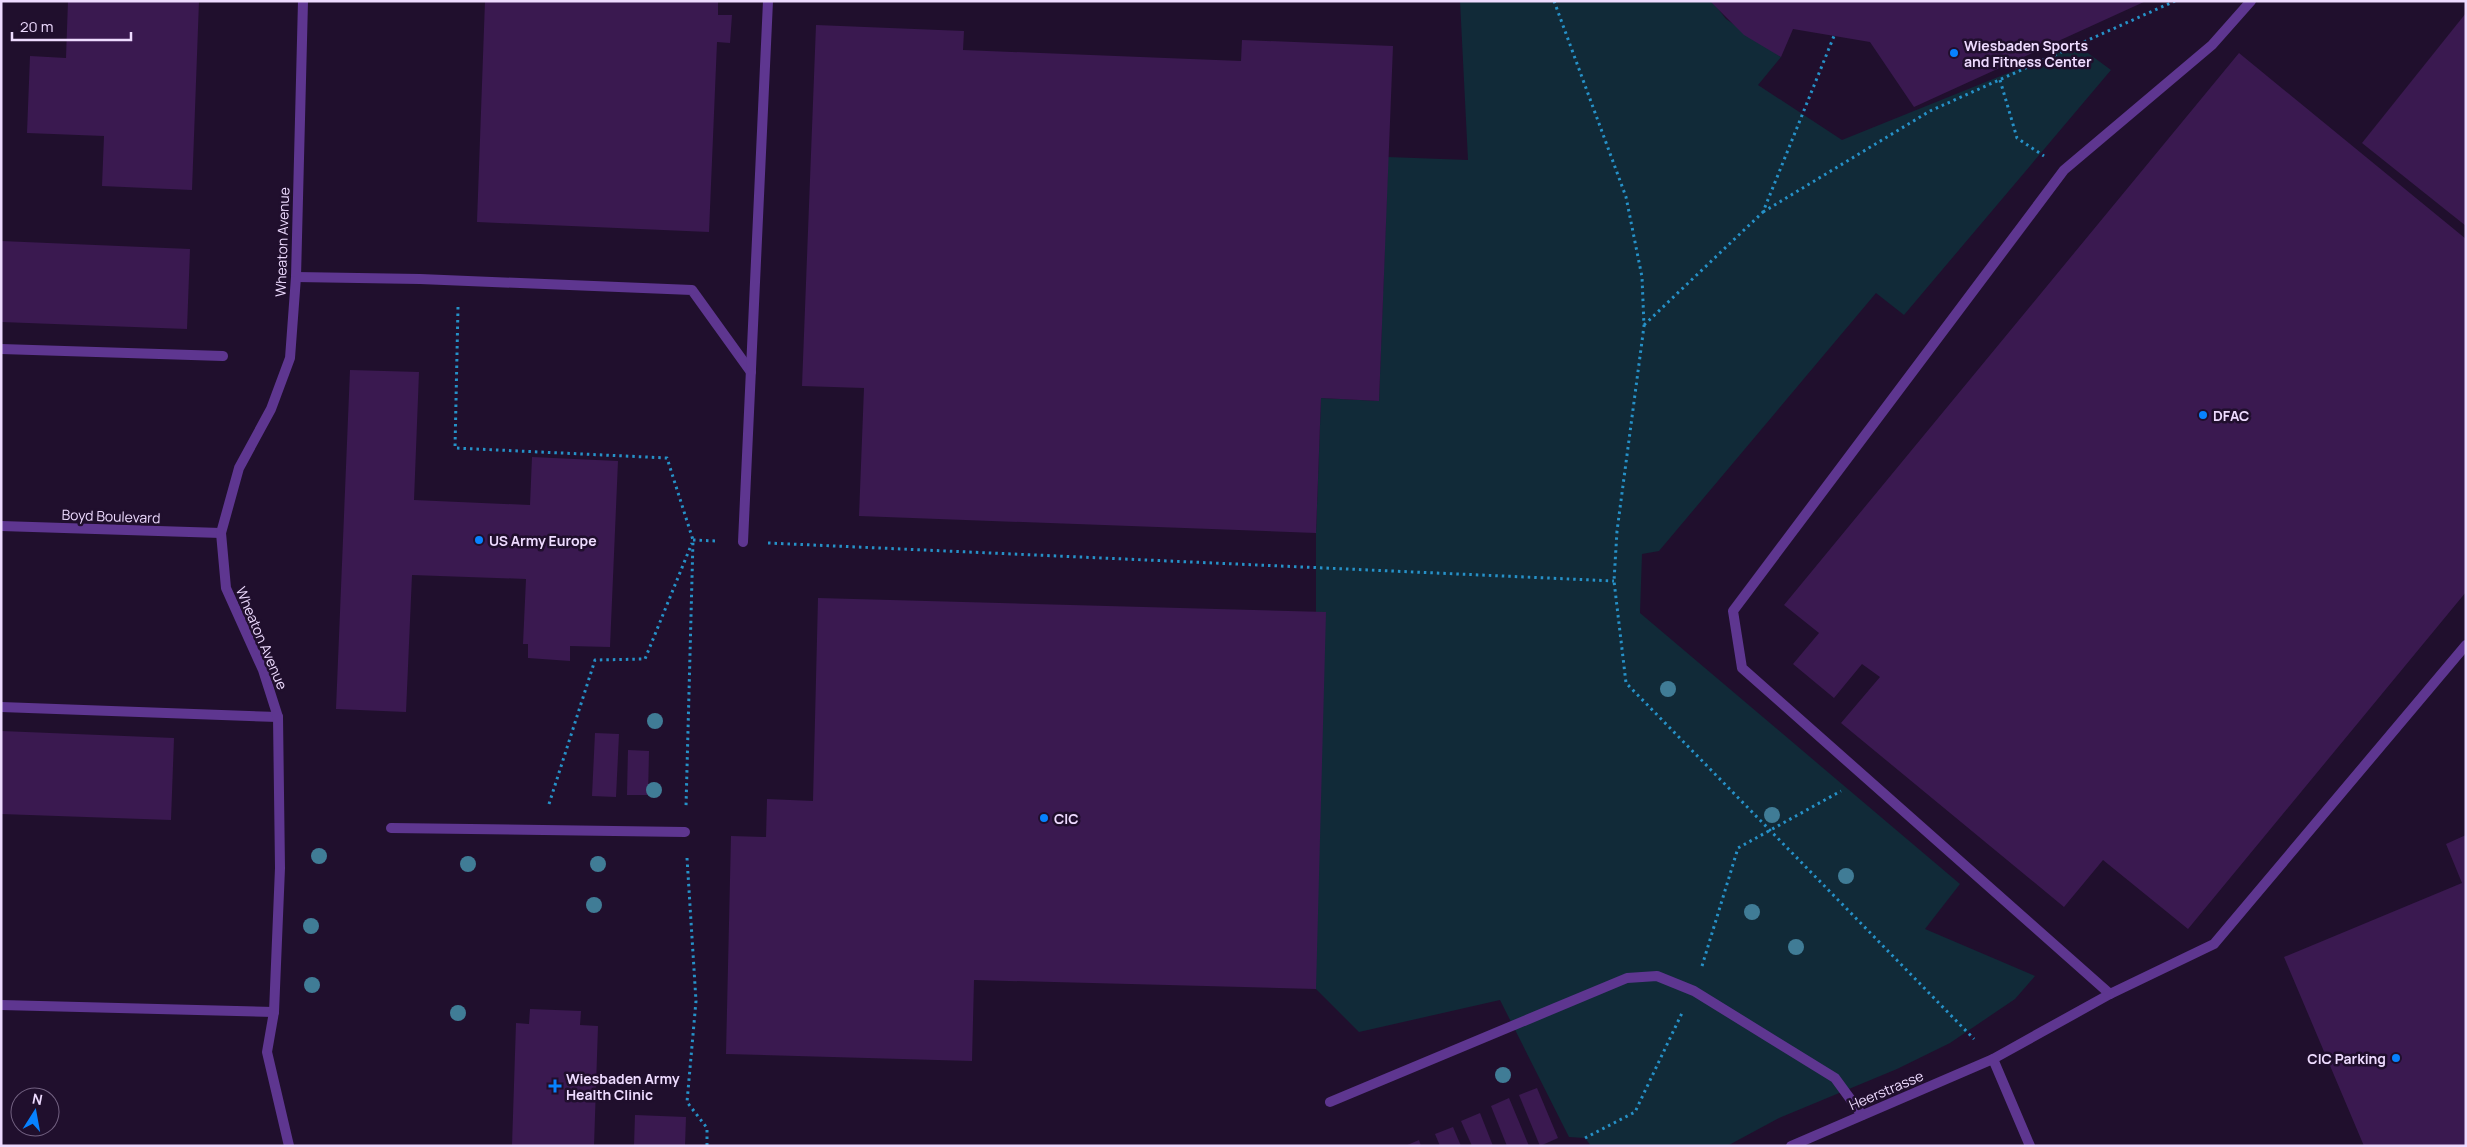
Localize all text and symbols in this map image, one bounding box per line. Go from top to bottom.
scale bar [12,10,131,42]
text: 20 m [20,16,53,37]
place label: Wiesbaden Sports and Fitness Center [1964,36,2092,71]
marker: Wiesbaden Sports and Fitness Center [1948,47,1960,59]
street label: Wheaton Avenue [271,187,293,297]
place label: DFAC [2213,406,2249,425]
marker: DFAC [2197,409,2209,421]
street label: Boyd Boulevard [61,505,161,527]
place label: US Army Europe [489,531,597,550]
marker: US Army Europe [473,534,485,546]
street label: Wheaton Avenue [232,584,292,692]
place label: CIC [1054,809,1079,828]
marker: CIC [1038,812,1050,824]
place label: CIC Parking [2307,1049,2386,1068]
marker: CIC Parking [2390,1052,2402,1064]
street label: Heerstrasse [1846,1066,1926,1114]
place label: Wiesbaden Army Health Clinic [566,1069,680,1104]
marker: Wiesbaden Army Health Clinic [548,1079,562,1093]
north arrow [10,1087,60,1137]
text: N [31,1088,44,1109]

